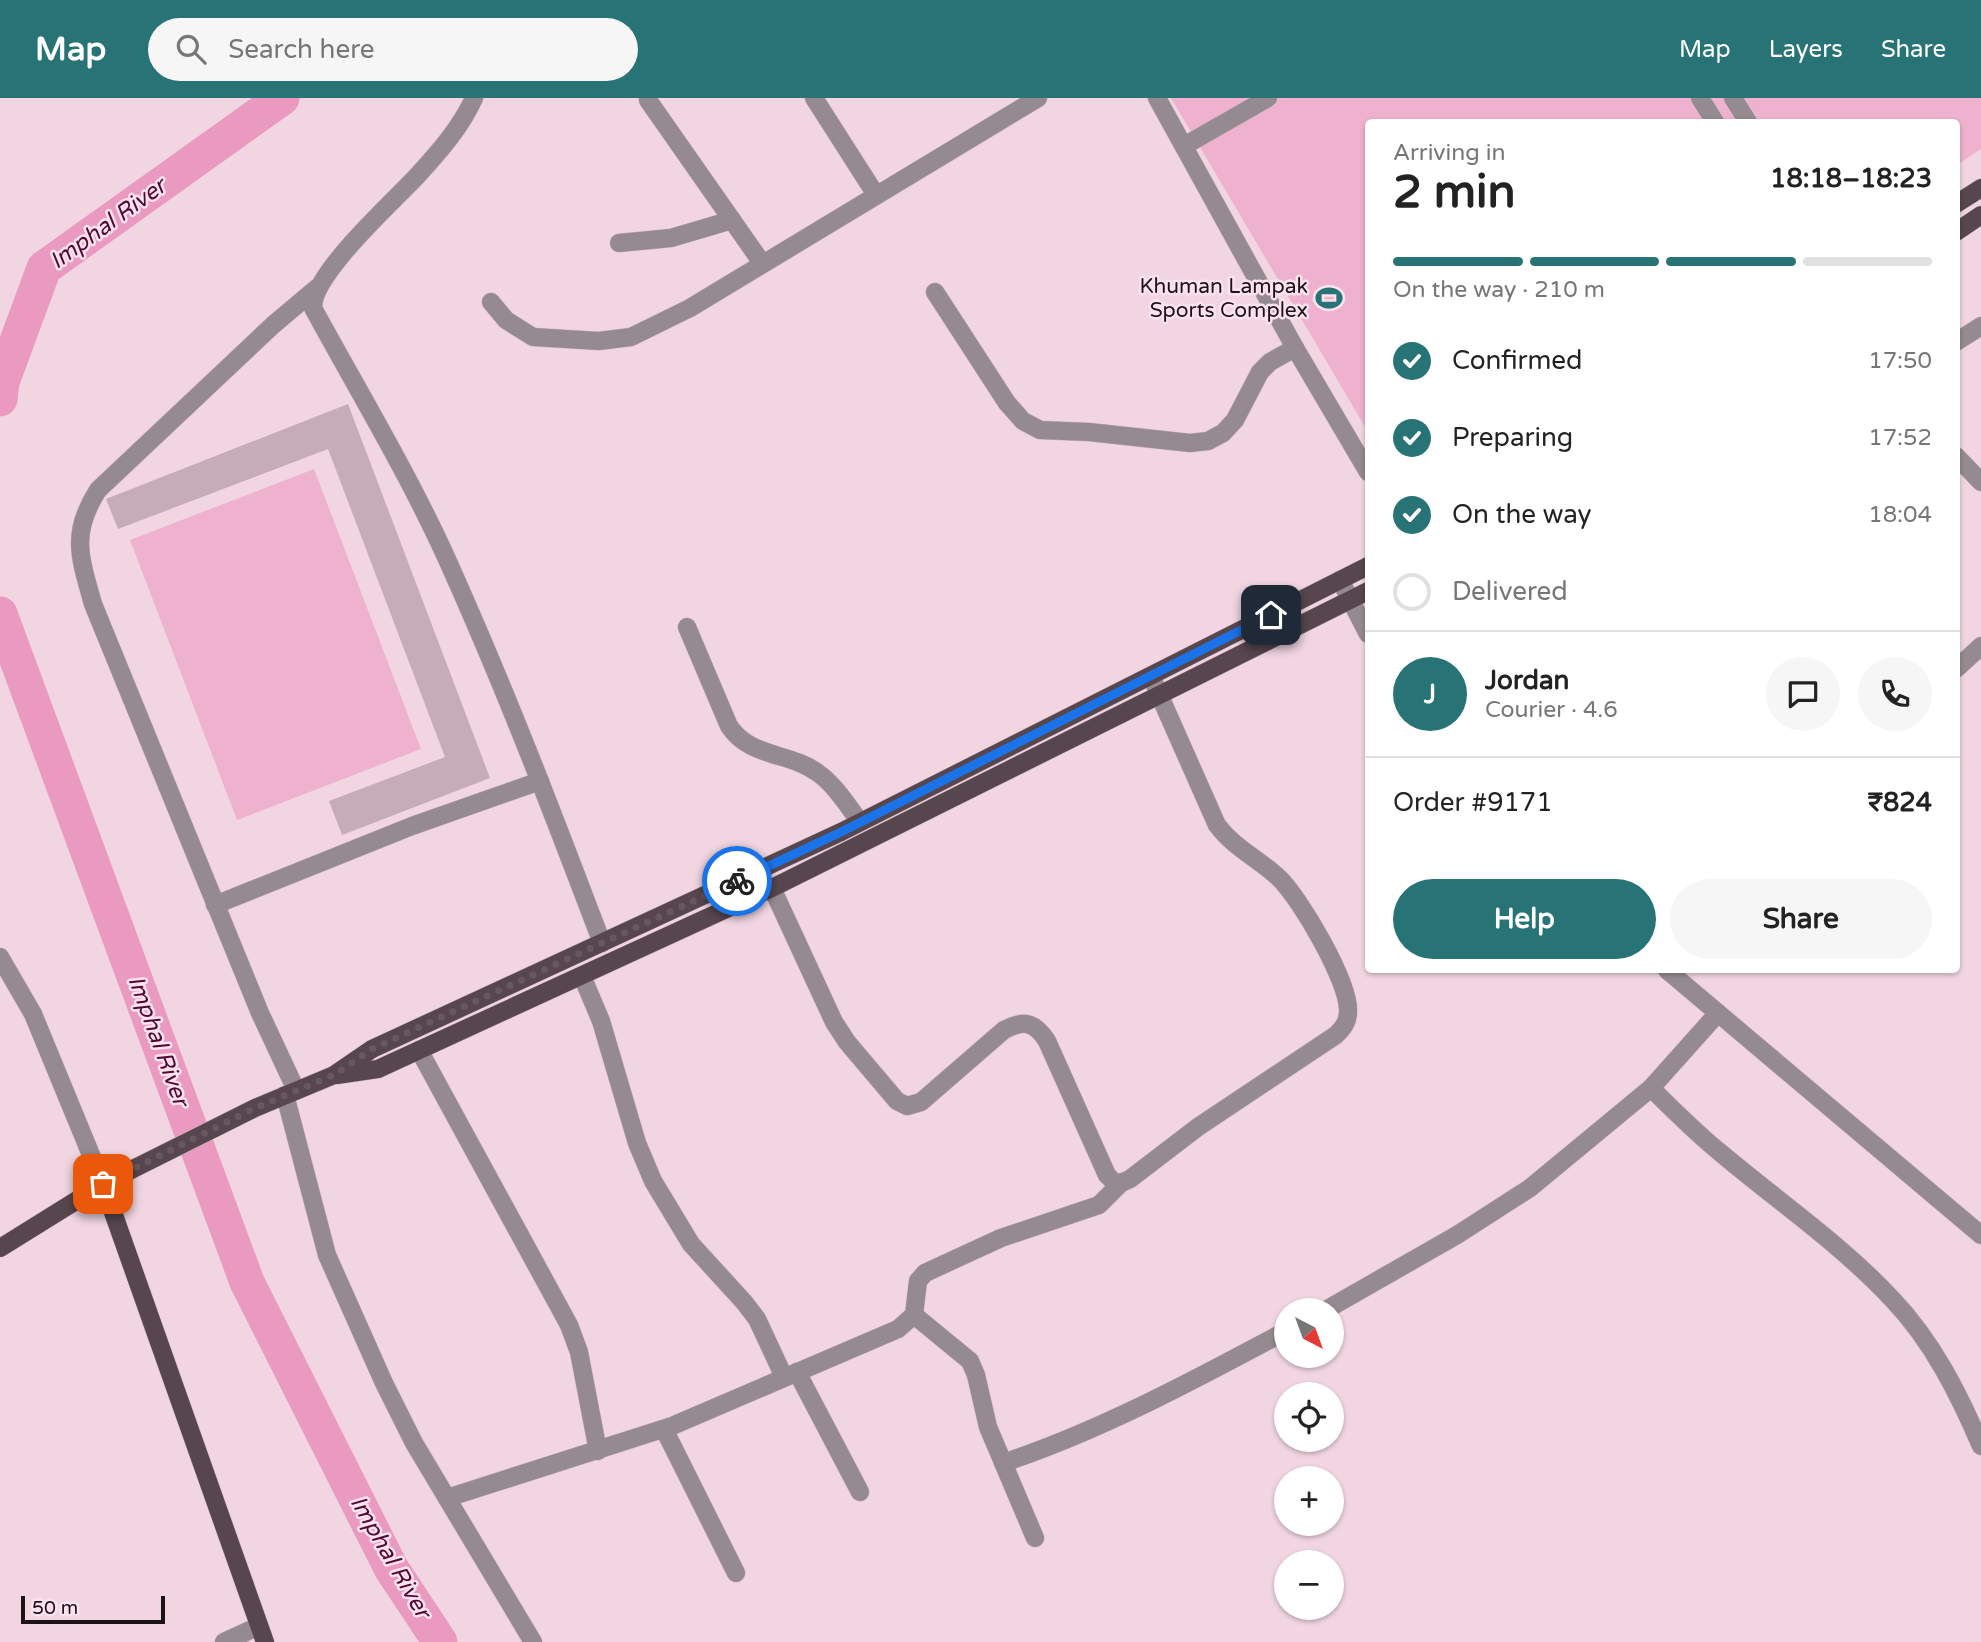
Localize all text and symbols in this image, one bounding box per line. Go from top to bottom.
search box [148,18,638,81]
text: Map [35,30,106,69]
icon: search [172,30,210,68]
text: Search here [228,34,374,65]
text: Map [1679,35,1731,64]
text: Layers [1769,35,1843,64]
text: Share [1881,35,1946,64]
text: Arriving in [1393,139,1506,167]
text: 18:18–18:23 [1770,163,1932,194]
text: 2 min [1393,165,1516,220]
water label: Imphal River [45,171,174,275]
place label: Khuman Lampak Sports Complex [1139,274,1308,323]
text: On the way · 210 m [1393,276,1605,304]
sports icon: Khuman Lampak Sports Complex [1314,283,1344,313]
icon: check [1393,342,1431,380]
text: Confirmed [1452,345,1582,376]
text: 17:50 [1868,347,1932,375]
icon: check [1393,419,1431,457]
text: Preparing [1452,422,1573,453]
text: 17:52 [1868,424,1932,452]
icon: check [1393,496,1431,534]
text: On the way [1452,499,1592,530]
text: 18:04 [1868,501,1932,529]
text: Delivered [1452,576,1568,607]
pin [1241,585,1301,645]
icon: home [1252,596,1290,634]
button: chat [1766,657,1840,731]
button: phone [1858,657,1932,731]
text: Jordan [1485,665,1569,696]
text: J [1424,679,1436,710]
text: Courier · 4.6 [1485,696,1618,724]
text: Order #9171 [1393,787,1553,818]
text: ₹824 [1868,787,1932,818]
courier [702,846,772,916]
icon: bike [718,862,756,900]
button: Help [1393,879,1656,959]
button: Share [1670,879,1932,959]
water label: Imphal River [121,972,196,1113]
pin [73,1154,133,1214]
icon: bag [84,1165,122,1203]
north arrow [1274,1298,1344,1368]
map controls [1274,1298,1344,1620]
button: locate [1274,1382,1344,1452]
button: + [1274,1466,1344,1536]
water label: Imphal River [344,1491,438,1626]
button: − [1274,1550,1344,1620]
scale bar [21,1593,164,1625]
text: 50 m [32,1597,78,1619]

